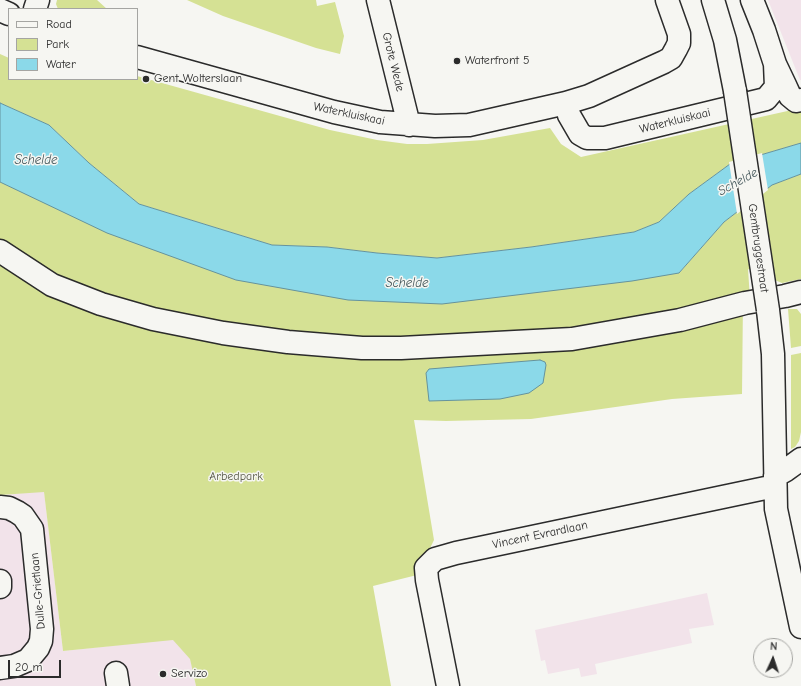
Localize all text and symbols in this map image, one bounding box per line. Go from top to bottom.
legend [8,8,138,80]
text: Road [46,17,72,31]
street label: Grote Wede [379,31,407,93]
text: Park [46,37,69,51]
place label: Waterfront 5 [465,54,529,68]
marker: Waterfront 5 [452,56,462,66]
text: Water [46,57,76,71]
place label: Gent Wolterslaan [154,72,242,86]
marker: Gent Wolterslaan [141,74,151,84]
street label: Waterkluiskaai [312,99,386,129]
street label: Waterkluiskaai [638,105,712,137]
water label: Schelde [14,152,58,168]
water label: Schelde [715,165,761,199]
street label: Gentbruggestraat [745,203,771,293]
water label: Schelde [385,275,429,291]
park label: Arbedpark [209,470,263,484]
street label: Vincent Evrardlaan [491,518,589,552]
street label: Dulle-Grietlaan [27,552,49,630]
north arrow [753,638,793,678]
text: N [770,640,778,653]
scale bar [10,652,63,678]
text: 20 m [15,660,43,674]
place label: Servizo [171,667,207,681]
marker: Servizo [158,669,168,679]

